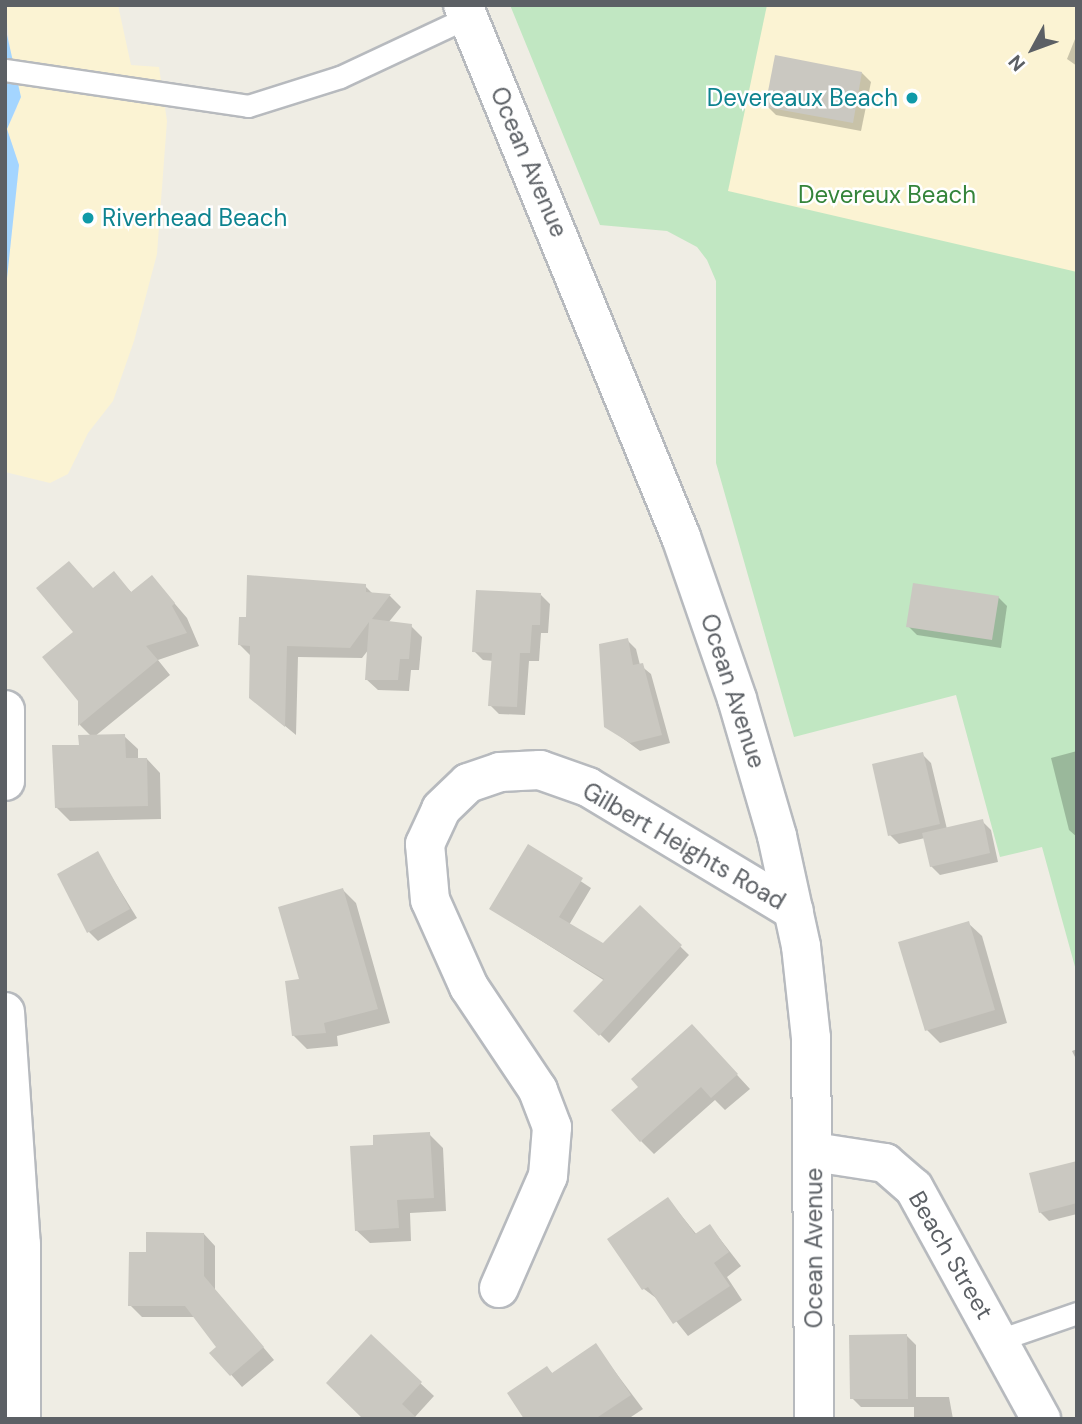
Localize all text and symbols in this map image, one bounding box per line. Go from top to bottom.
north arrow [998,14,1068,84]
text: N [1003,50,1031,77]
street label: Ocean Avenue [484,82,574,242]
place label: Devereaux Beach [707,84,898,112]
marker: Devereaux Beach [904,90,920,106]
park label: Devereux Beach [798,181,976,209]
place label: Riverhead Beach [102,204,287,232]
marker: Riverhead Beach [80,210,96,226]
street label: Ocean Avenue [694,610,772,772]
street label: Gilbert Heights Road [578,776,790,916]
street label: Ocean Avenue [800,1168,828,1328]
street label: Beach Street [903,1186,999,1324]

